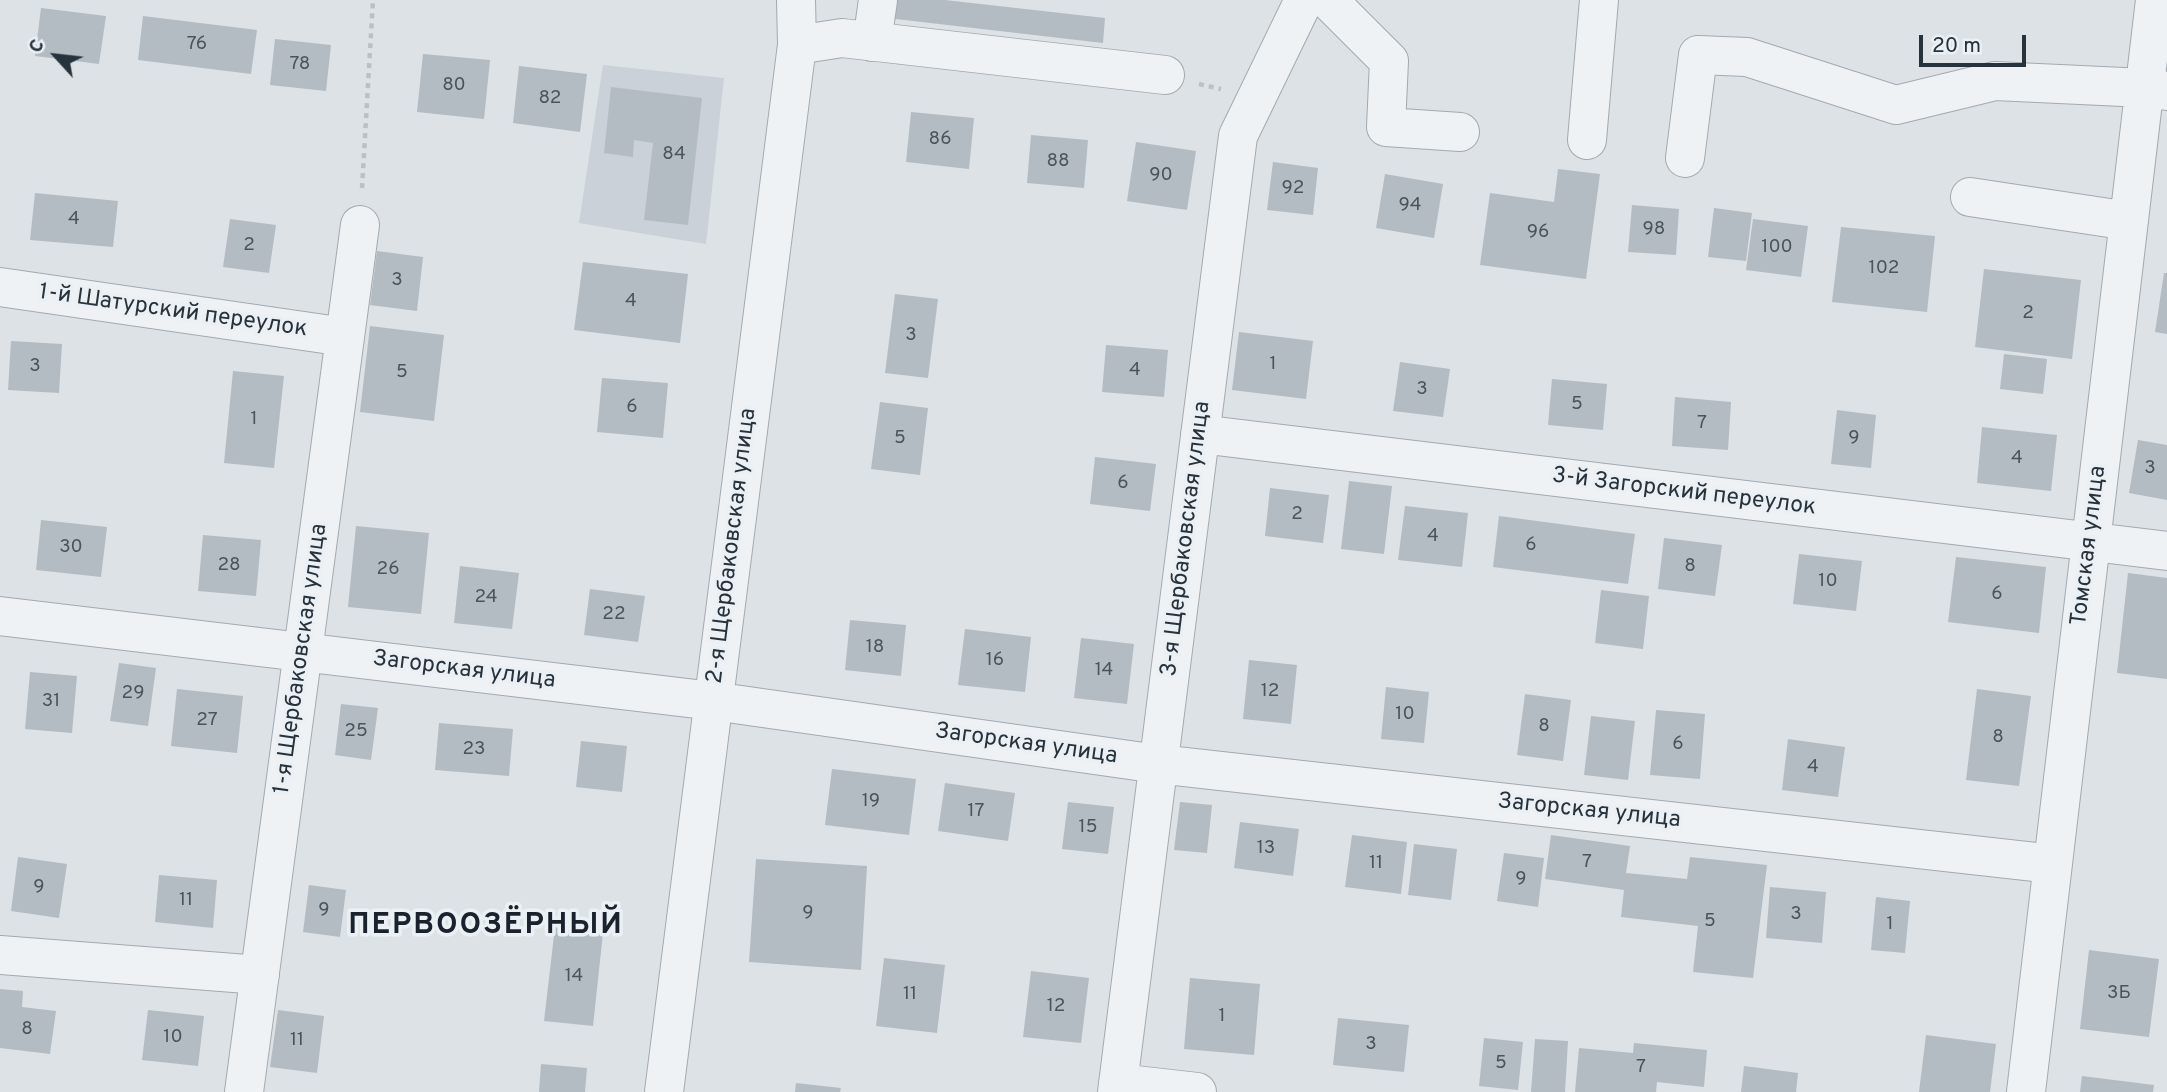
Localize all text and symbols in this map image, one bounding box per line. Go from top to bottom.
north arrow [21,21,91,91]
scale bar [1922,21,2029,65]
text: 20 m [1932,33,1981,60]
house number: 76 [187,34,207,56]
text: С [24,36,51,57]
house number: 78 [290,54,310,76]
house number: 80 [442,75,466,97]
house number: 82 [539,88,561,110]
house number: 86 [929,129,951,151]
house number: 84 [662,144,686,166]
house number: 88 [1046,151,1070,173]
house number: 90 [1149,165,1173,187]
house number: 92 [1282,178,1304,200]
house number: 94 [1398,195,1422,217]
house number: 4 [68,209,80,231]
house number: 98 [1643,219,1665,241]
house number: 96 [1527,222,1549,244]
house number: 2 [243,235,255,257]
house number: 100 [1761,237,1793,259]
house number: 102 [1869,258,1899,280]
house number: 3 [391,270,403,292]
street label: 1-й Шатурский переулок [37,279,309,345]
house number: 4 [625,291,637,313]
house number: 2 [2022,303,2034,325]
house number: 3 [905,325,917,347]
house number: 1 [1269,354,1277,376]
house number: 3 [29,356,41,378]
house number: 4 [1129,360,1141,382]
house number: 5 [396,362,408,384]
house number: 3 [1416,379,1428,401]
house number: 5 [1571,394,1583,416]
house number: 6 [626,397,638,419]
street label: 3-я Щербаковская улица [1156,400,1218,678]
street label: 2-я Щербаковская улица [702,407,764,685]
house number: 1 [250,409,258,431]
house number: 7 [1697,413,1707,435]
house number: 5 [894,428,906,450]
house number: 9 [1848,428,1860,450]
house number: 4 [2011,448,2023,470]
house number: 3 [2144,458,2156,480]
street label: 3-й Загорский переулок [1550,463,1818,523]
street label: Томская улица [2066,464,2114,628]
house number: 6 [1117,473,1129,495]
house number: 2 [1291,504,1303,526]
street label: 1-я Щербаковская улица [269,522,335,796]
house number: 4 [1427,526,1439,548]
house number: 6 [1525,535,1537,557]
house number: 30 [59,537,83,559]
house number: 28 [217,555,241,577]
house number: 8 [1684,556,1696,578]
house number: 26 [377,559,399,581]
house number: 10 [1818,571,1838,593]
house number: 6 [1991,584,2003,606]
house number: 24 [474,587,498,609]
house number: 22 [602,604,626,626]
house number: 18 [866,637,884,659]
street label: Загорская улица [371,646,557,696]
house number: 16 [986,650,1004,672]
house number: 14 [1095,660,1113,682]
house number: 12 [1261,681,1279,703]
house number: 29 [122,683,144,705]
house number: 31 [42,691,60,713]
house number: 10 [1395,704,1415,726]
house number: 27 [196,710,218,732]
house number: 8 [1538,716,1550,738]
street label: Загорская улица [933,719,1119,771]
house number: 25 [344,721,368,743]
house number: 8 [1992,727,2004,749]
house number: 6 [1672,734,1684,756]
house number: 23 [462,739,486,761]
house number: 4 [1807,757,1819,779]
street label: Загорская улица [1496,789,1682,835]
house number: 19 [862,791,880,813]
house number: 17 [968,801,984,823]
house number: 15 [1079,817,1097,839]
house number: 13 [1257,838,1275,860]
house number: 7 [1582,852,1592,874]
house number: 11 [1369,853,1383,875]
house number: 9 [1515,869,1527,891]
house number: 9 [33,877,45,899]
house number: 11 [179,890,193,912]
house number: 9 [318,900,330,922]
house number: 9 [802,903,814,925]
house number: 3 [1790,904,1802,926]
district label: ПЕРВООЗЁРНЫЙ [350,909,622,945]
house number: 5 [1704,911,1716,933]
house number: 1 [1886,914,1894,936]
house number: 14 [565,966,583,988]
house number: 3Б [2107,983,2131,1005]
house number: 11 [903,984,917,1006]
house number: 12 [1047,996,1065,1018]
house number: 1 [1218,1006,1226,1028]
house number: 8 [21,1019,33,1041]
house number: 10 [163,1027,183,1049]
house number: 11 [290,1030,304,1052]
house number: 3 [1365,1034,1377,1056]
house number: 5 [1495,1053,1507,1075]
house number: 7 [1636,1057,1646,1079]

